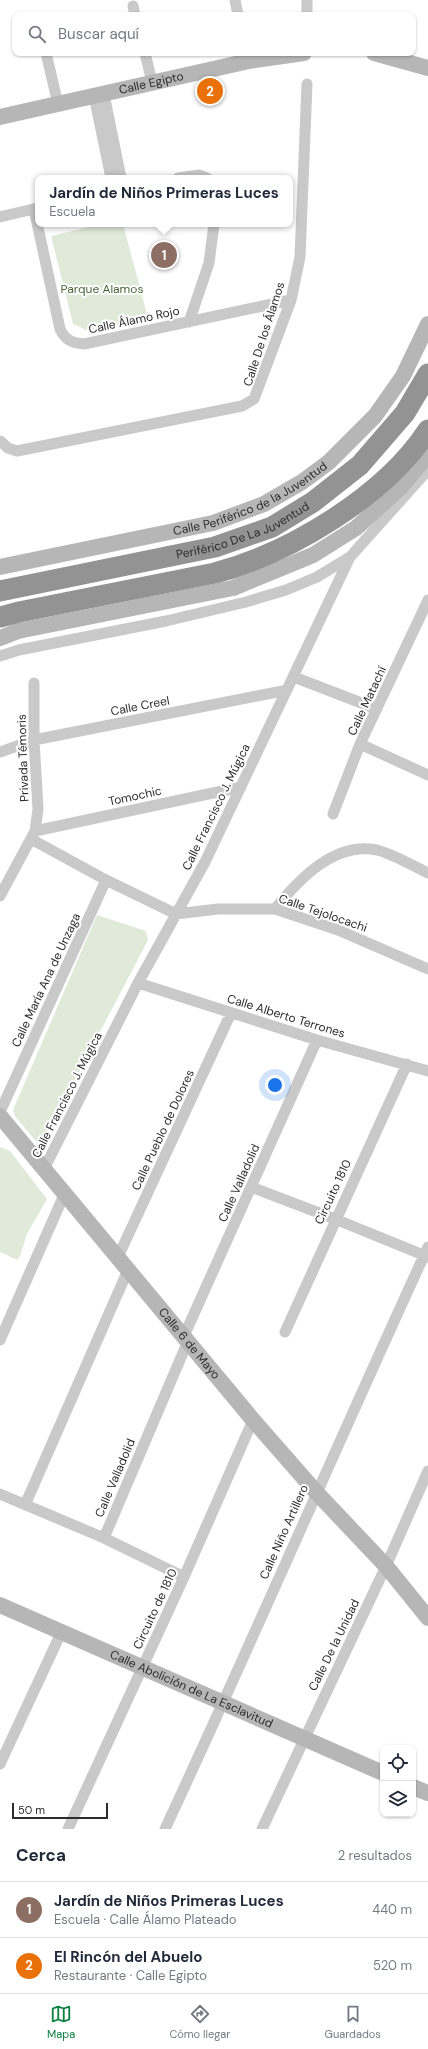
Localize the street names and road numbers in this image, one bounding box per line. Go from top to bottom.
street label: Calle Egipto [117,68,185,98]
street label: Calle De los Álamos [240,280,288,388]
street label: Calle Álamo Rojo [87,303,181,337]
street label: Calle Periférico de la Juventud [172,458,330,539]
street label: Periférico De La Juventud [175,498,312,563]
street label: Calle Matachí [344,664,390,738]
street label: Calle Creel [109,692,171,720]
street label: Privada Témoris [13,714,33,802]
street label: Calle Francisco J. Múgica [178,741,254,873]
street label: Tomochic [107,783,163,809]
street label: Calle Tejolocachi [277,890,370,936]
street label: Calle María Ana de Unzaga [8,910,84,1050]
street label: Calle Alberto Terrones [225,990,347,1042]
street label: Calle Francisco J. Múgica [28,1029,106,1161]
street label: Calle Pueblo de Dolores [128,1067,198,1193]
street label: Calle Valladolid [215,1141,263,1225]
street label: Circuito 1810 [311,1157,355,1227]
street label: Calle 6 de Mayo [155,1304,224,1383]
street label: Calle Valladolid [91,1436,139,1520]
street label: Calle Niño Artillero [256,1482,312,1582]
street label: Circuito de 1810 [129,1566,181,1652]
street label: Calle De la Unidad [305,1596,363,1694]
street label: Calle Abolición de La Esclavitud [107,1646,275,1732]

